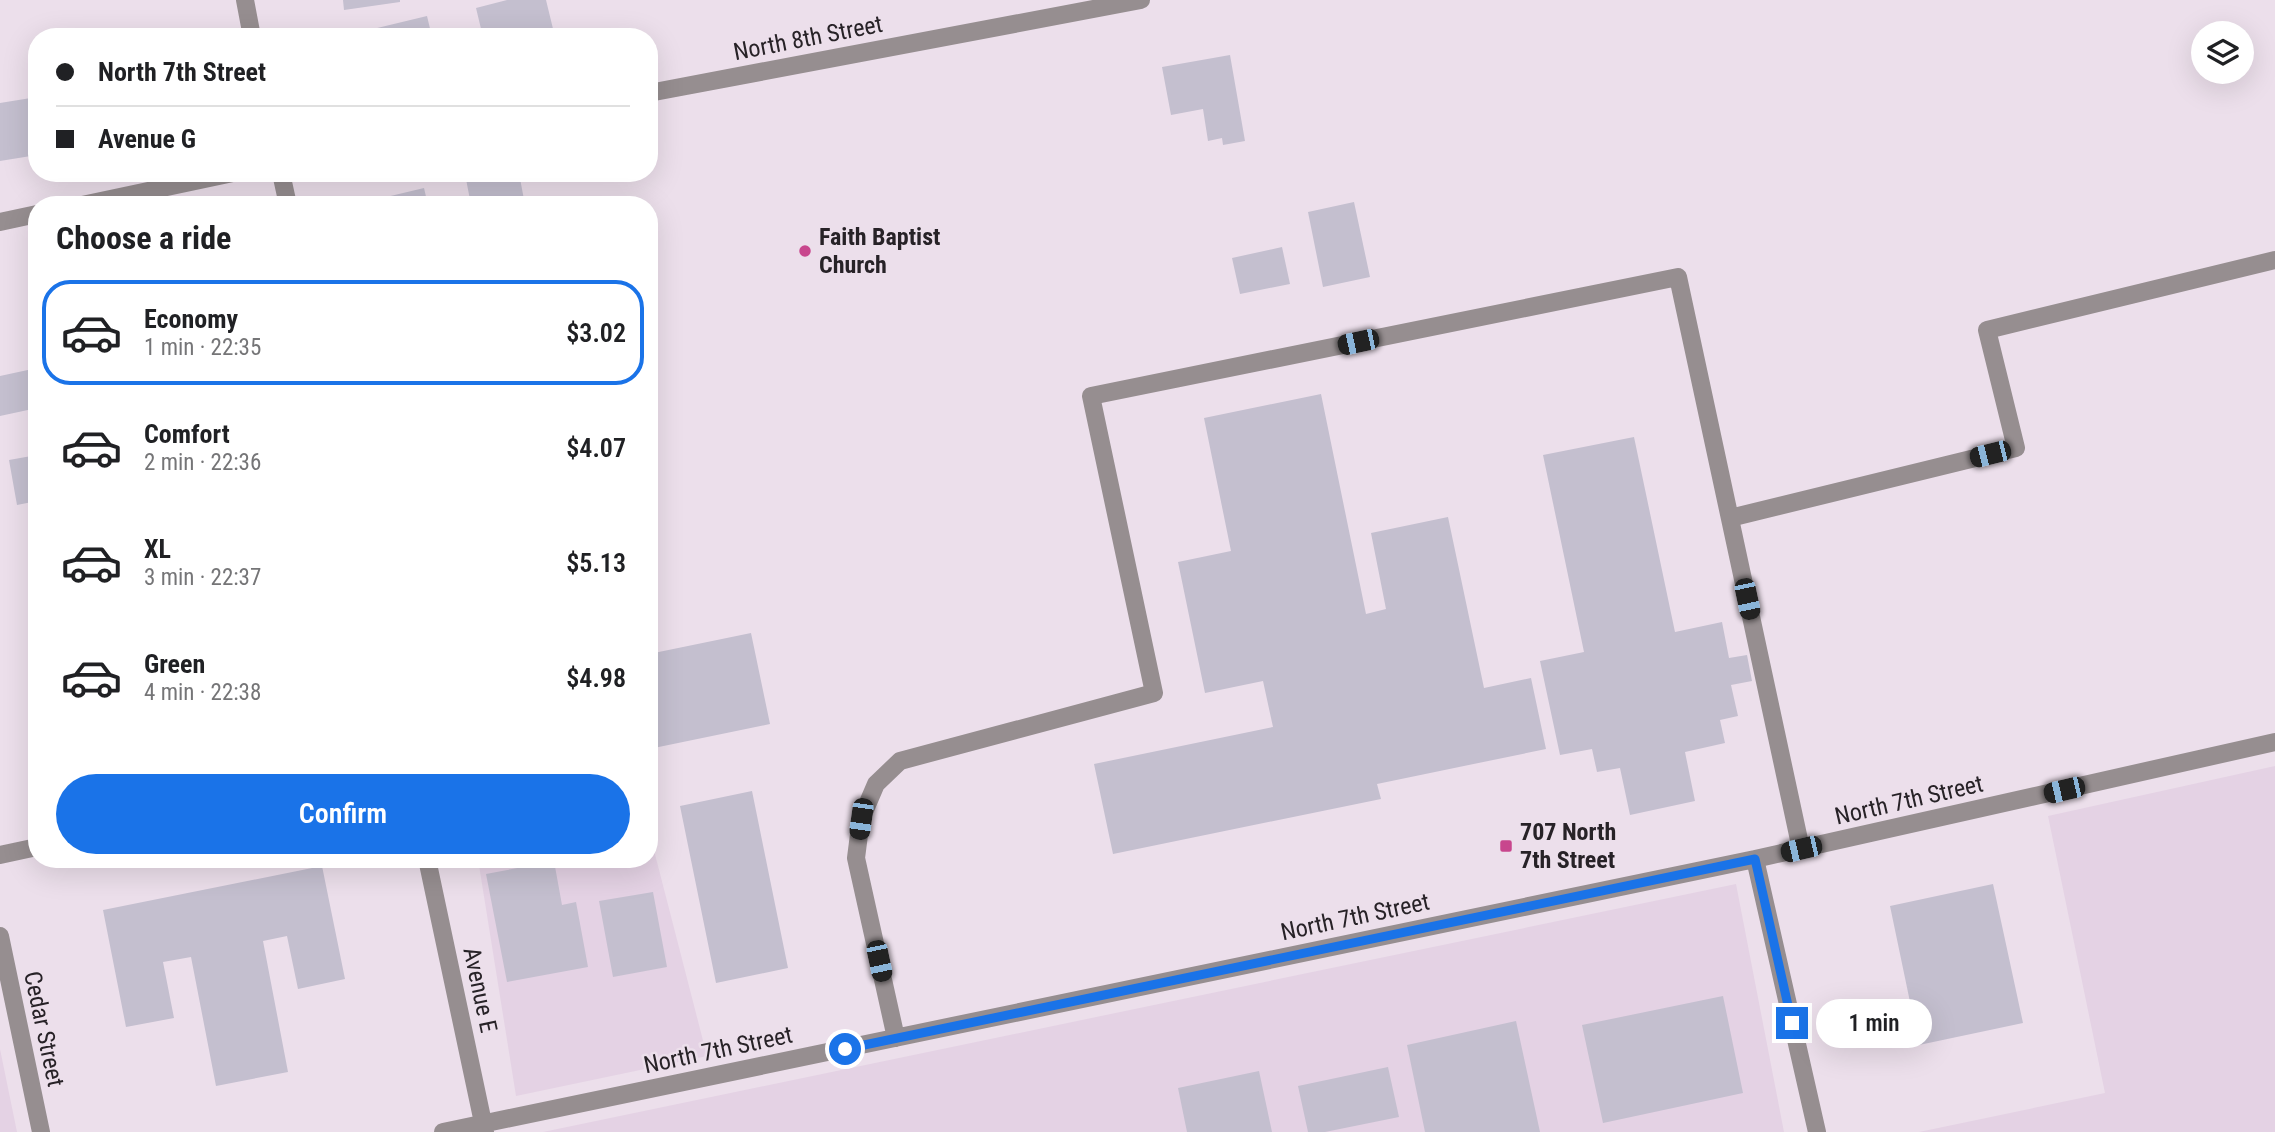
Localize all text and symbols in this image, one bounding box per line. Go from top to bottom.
street label: North 8th Street [731,10,885,66]
map controls [2191,21,2254,84]
button: layers [2191,21,2254,84]
text: North 7th Street [98,57,266,87]
text: Avenue G [98,124,196,154]
text: Choose a ride [56,219,231,257]
place label: Faith Baptist Church [819,223,940,279]
marker: Faith Baptist Church [797,243,813,259]
icon: car [60,301,123,364]
text: Economy [144,304,238,334]
text: $3.02 [566,318,626,348]
car [1336,327,1381,357]
text: 1 min · 22:35 [144,334,261,361]
icon: car [60,416,123,479]
text: Comfort [144,419,230,449]
text: $4.07 [566,433,626,463]
car [1968,439,2013,469]
text: 2 min · 22:36 [144,449,261,476]
icon: car [60,531,123,594]
text: XL [144,534,171,564]
text: $5.13 [566,548,626,578]
text: 3 min · 22:37 [144,564,261,591]
car [1733,576,1762,622]
icon: car [60,646,123,709]
text: Green [144,649,205,679]
text: $4.98 [566,663,626,693]
text: 4 min · 22:38 [144,679,261,706]
street label: North 7th Street [1832,769,1986,831]
button: Confirm [56,774,630,854]
car [2042,775,2087,805]
car [848,797,875,841]
place label: 707 North 7th Street [1520,818,1616,874]
car [1779,834,1824,864]
marker: 707 North 7th Street [1498,838,1514,854]
street label: North 7th Street [1278,888,1432,946]
car [865,938,894,984]
street label: Avenue E [457,945,503,1035]
street label: Cedar Street [18,969,70,1089]
callout: 1 min [1816,998,1932,1048]
route end [1776,1007,1808,1039]
text: 1 min [1849,1010,1899,1037]
street label: North 7th Street [641,1021,795,1079]
route start [829,1033,861,1065]

